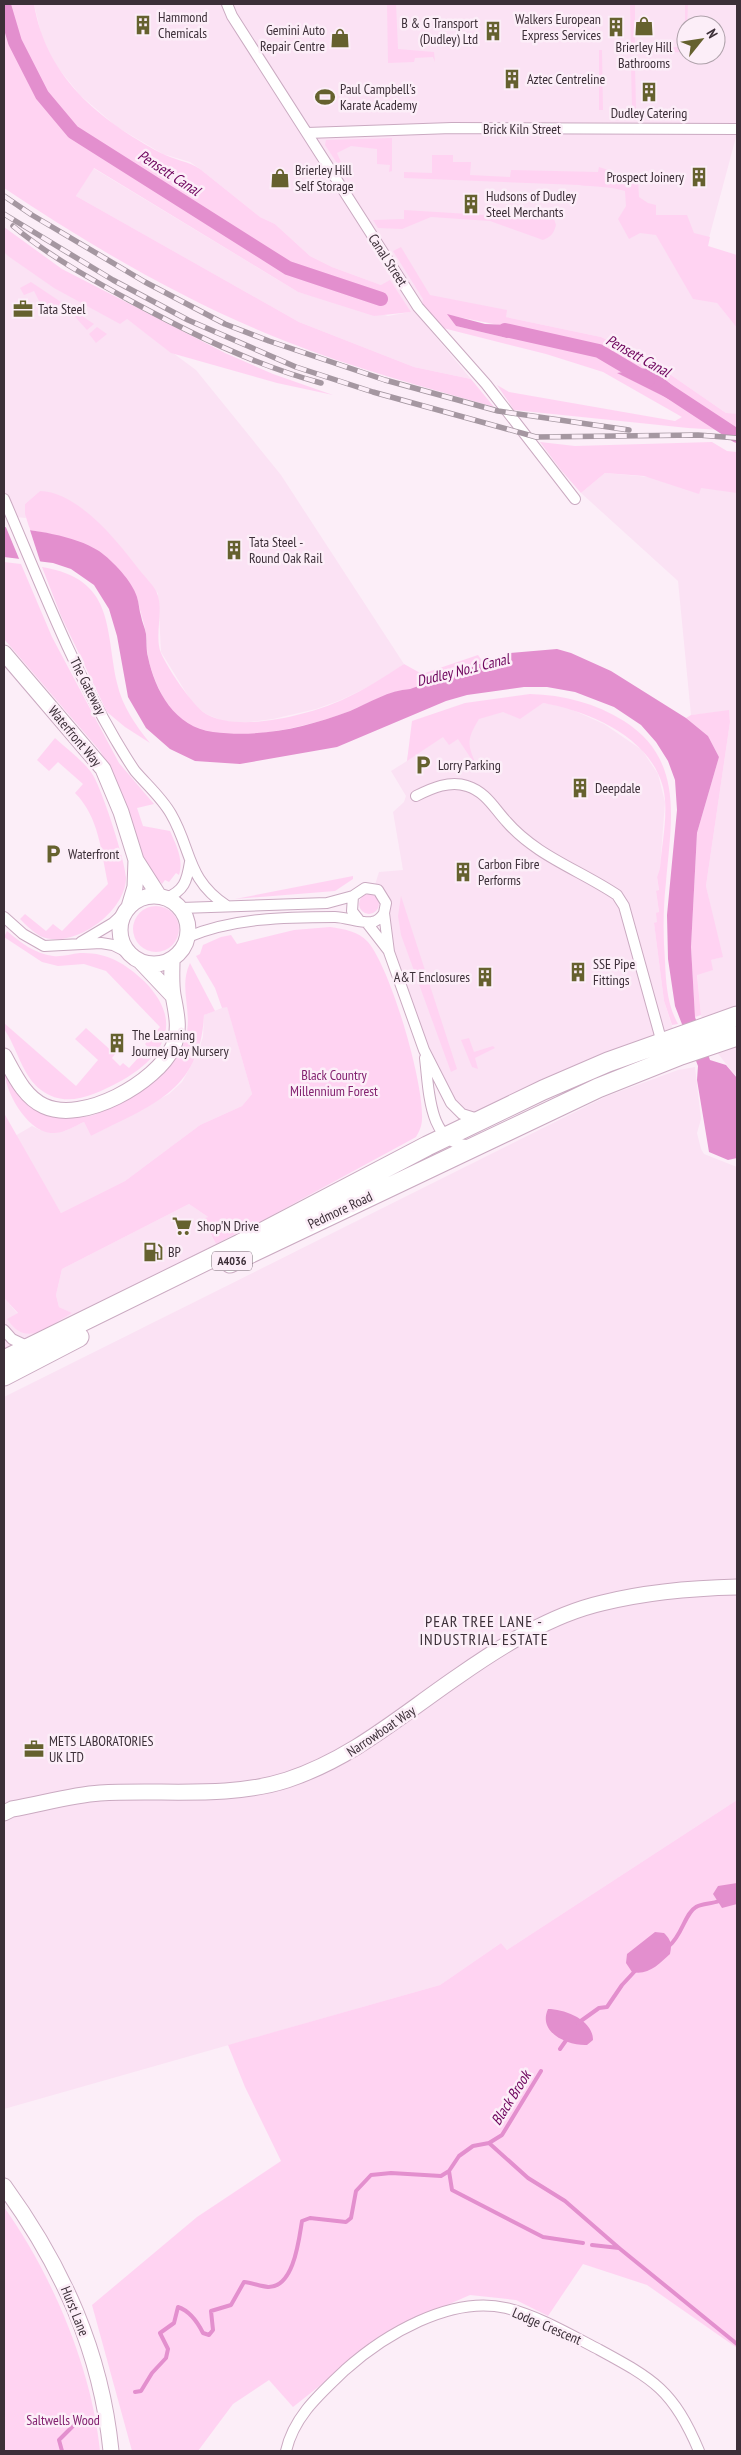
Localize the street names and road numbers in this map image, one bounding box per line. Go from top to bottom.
street label: Brick Kiln Street [483,120,561,138]
street label: Canal Street [364,230,412,290]
street label: The Gateway [66,654,110,718]
street label: Waterfront Way [44,702,106,771]
street label: Pedmore Road [305,1187,375,1233]
road number: A4036 [212,1252,252,1270]
street label: Narrowboat Way [343,1701,419,1761]
street label: Hurst Lane [57,2283,93,2339]
street label: Lodge Crescent [510,2303,584,2349]

